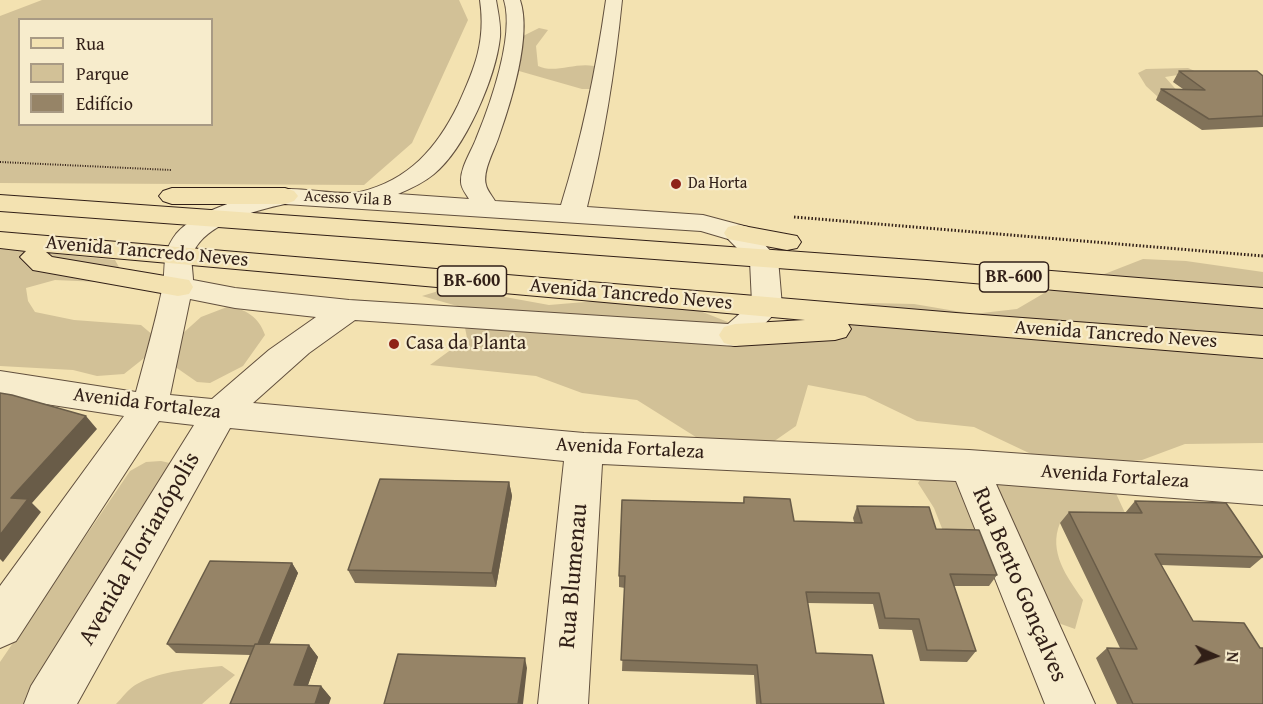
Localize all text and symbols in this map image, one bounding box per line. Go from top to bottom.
legend [18,18,213,126]
text: Rua [76,30,105,57]
text: Parque [76,60,129,87]
text: Edifício [76,90,133,117]
place label: Da Horta [688,174,747,194]
marker: Da Horta [669,177,683,191]
street label: Acesso Vila B [303,187,393,211]
street label: Avenida Tancredo Neves [45,231,249,273]
road number: BR-600 [980,262,1048,292]
road number: BR-600 [438,266,506,296]
street label: Avenida Tancredo Neves [529,274,733,316]
street label: Avenida Tancredo Neves [1014,316,1218,354]
place label: Casa da Planta [406,332,526,356]
marker: Casa da Planta [387,337,401,351]
street label: Avenida Fortaleza [72,383,222,425]
street label: Avenida Fortaleza [555,433,705,465]
street label: Avenida Florianópolis [73,447,207,651]
street label: Avenida Fortaleza [1040,460,1190,494]
street label: Rua Bento Gonçalves [965,483,1073,687]
street label: Rua Blumenau [553,502,595,650]
north arrow [1185,626,1245,686]
text: N [1221,651,1245,663]

